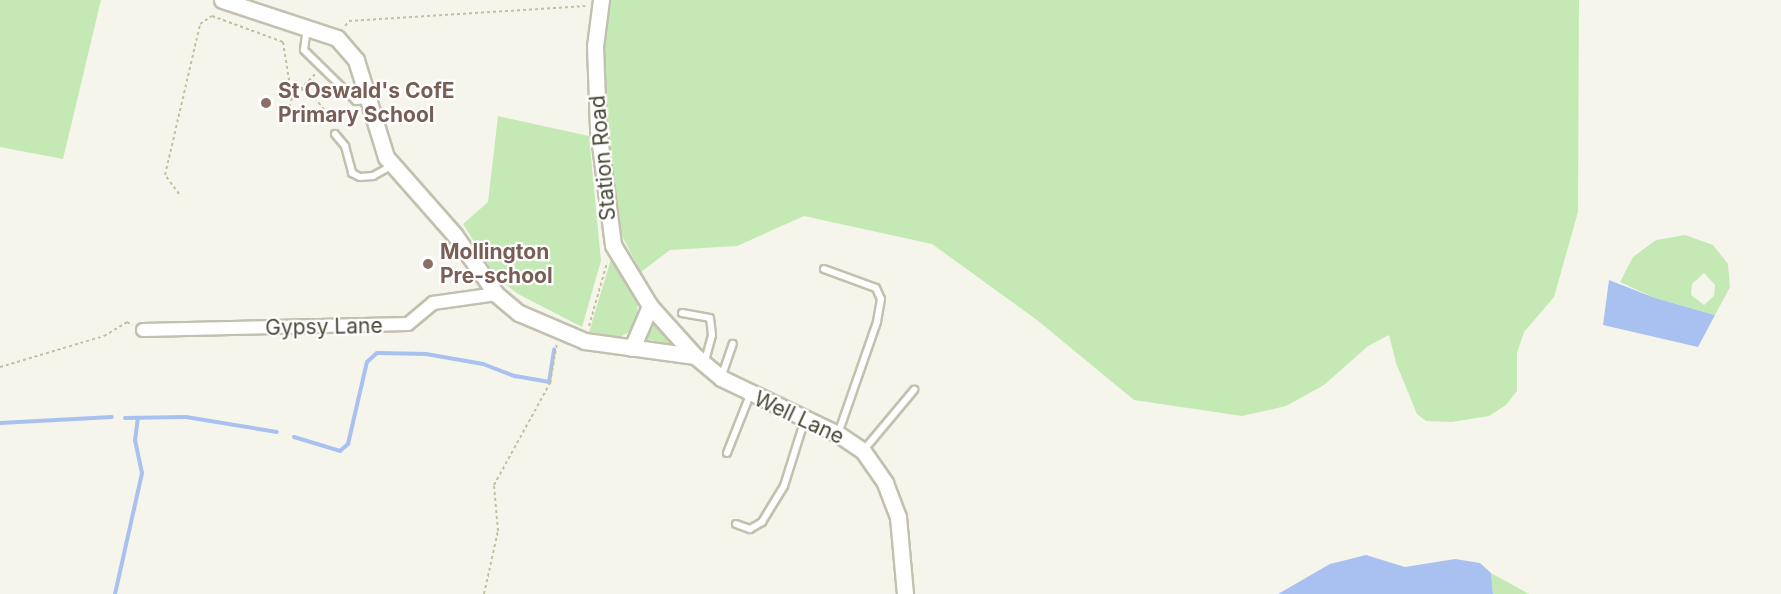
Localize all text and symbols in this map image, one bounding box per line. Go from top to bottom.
place label: St Oswald's CofE Primary School [278,78,454,128]
street label: Station Road [585,94,621,222]
marker: St Oswald's CofE Primary School [259,96,273,110]
place label: Mollington Pre-school [440,239,553,289]
marker: Mollington Pre-school [421,257,435,271]
street label: Gypsy Lane [265,313,383,341]
street label: Well Lane [750,386,848,450]

